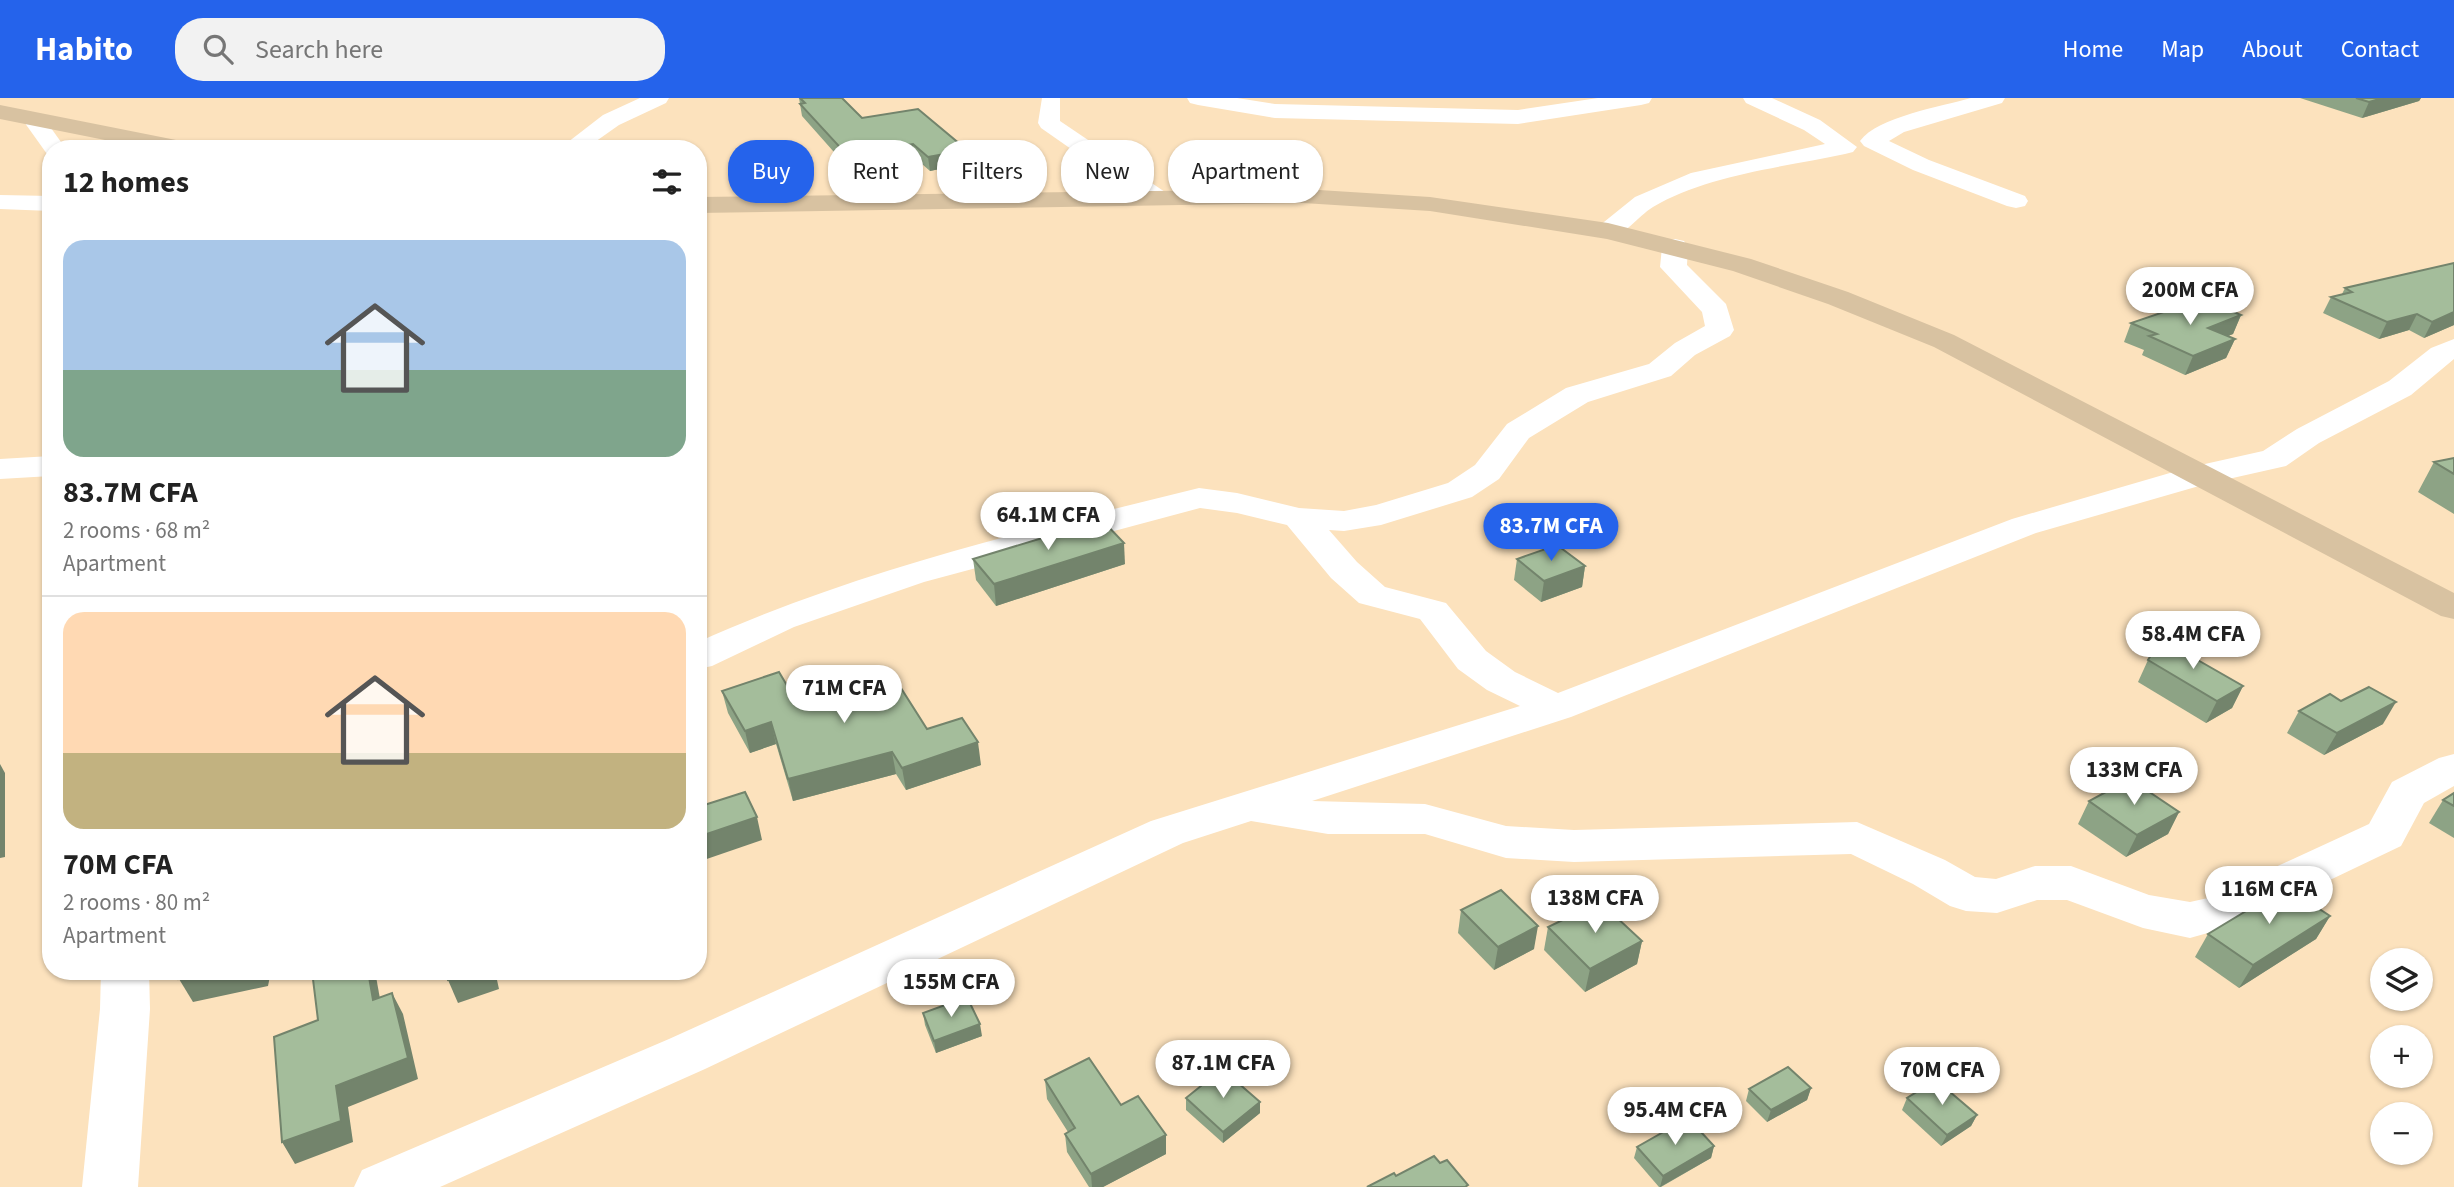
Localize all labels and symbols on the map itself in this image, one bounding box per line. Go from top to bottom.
pin: 200M CFA [2118,268,2262,327]
pin: 64.1M CFA [968,492,1128,552]
pin: 83.7M CFA [1471,504,1631,563]
pin: 58.4M CFA [2113,612,2273,671]
pin: 71M CFA [779,666,909,725]
pin: 133M CFA [2062,748,2206,807]
pin: 116M CFA [2197,866,2341,926]
pin: 138M CFA [1523,876,1667,935]
pin: 155M CFA [879,960,1023,1019]
pin: 87.1M CFA [1143,1040,1303,1100]
pin: 70M CFA [1877,1048,2007,1107]
pin: 95.4M CFA [1595,1088,1755,1147]

